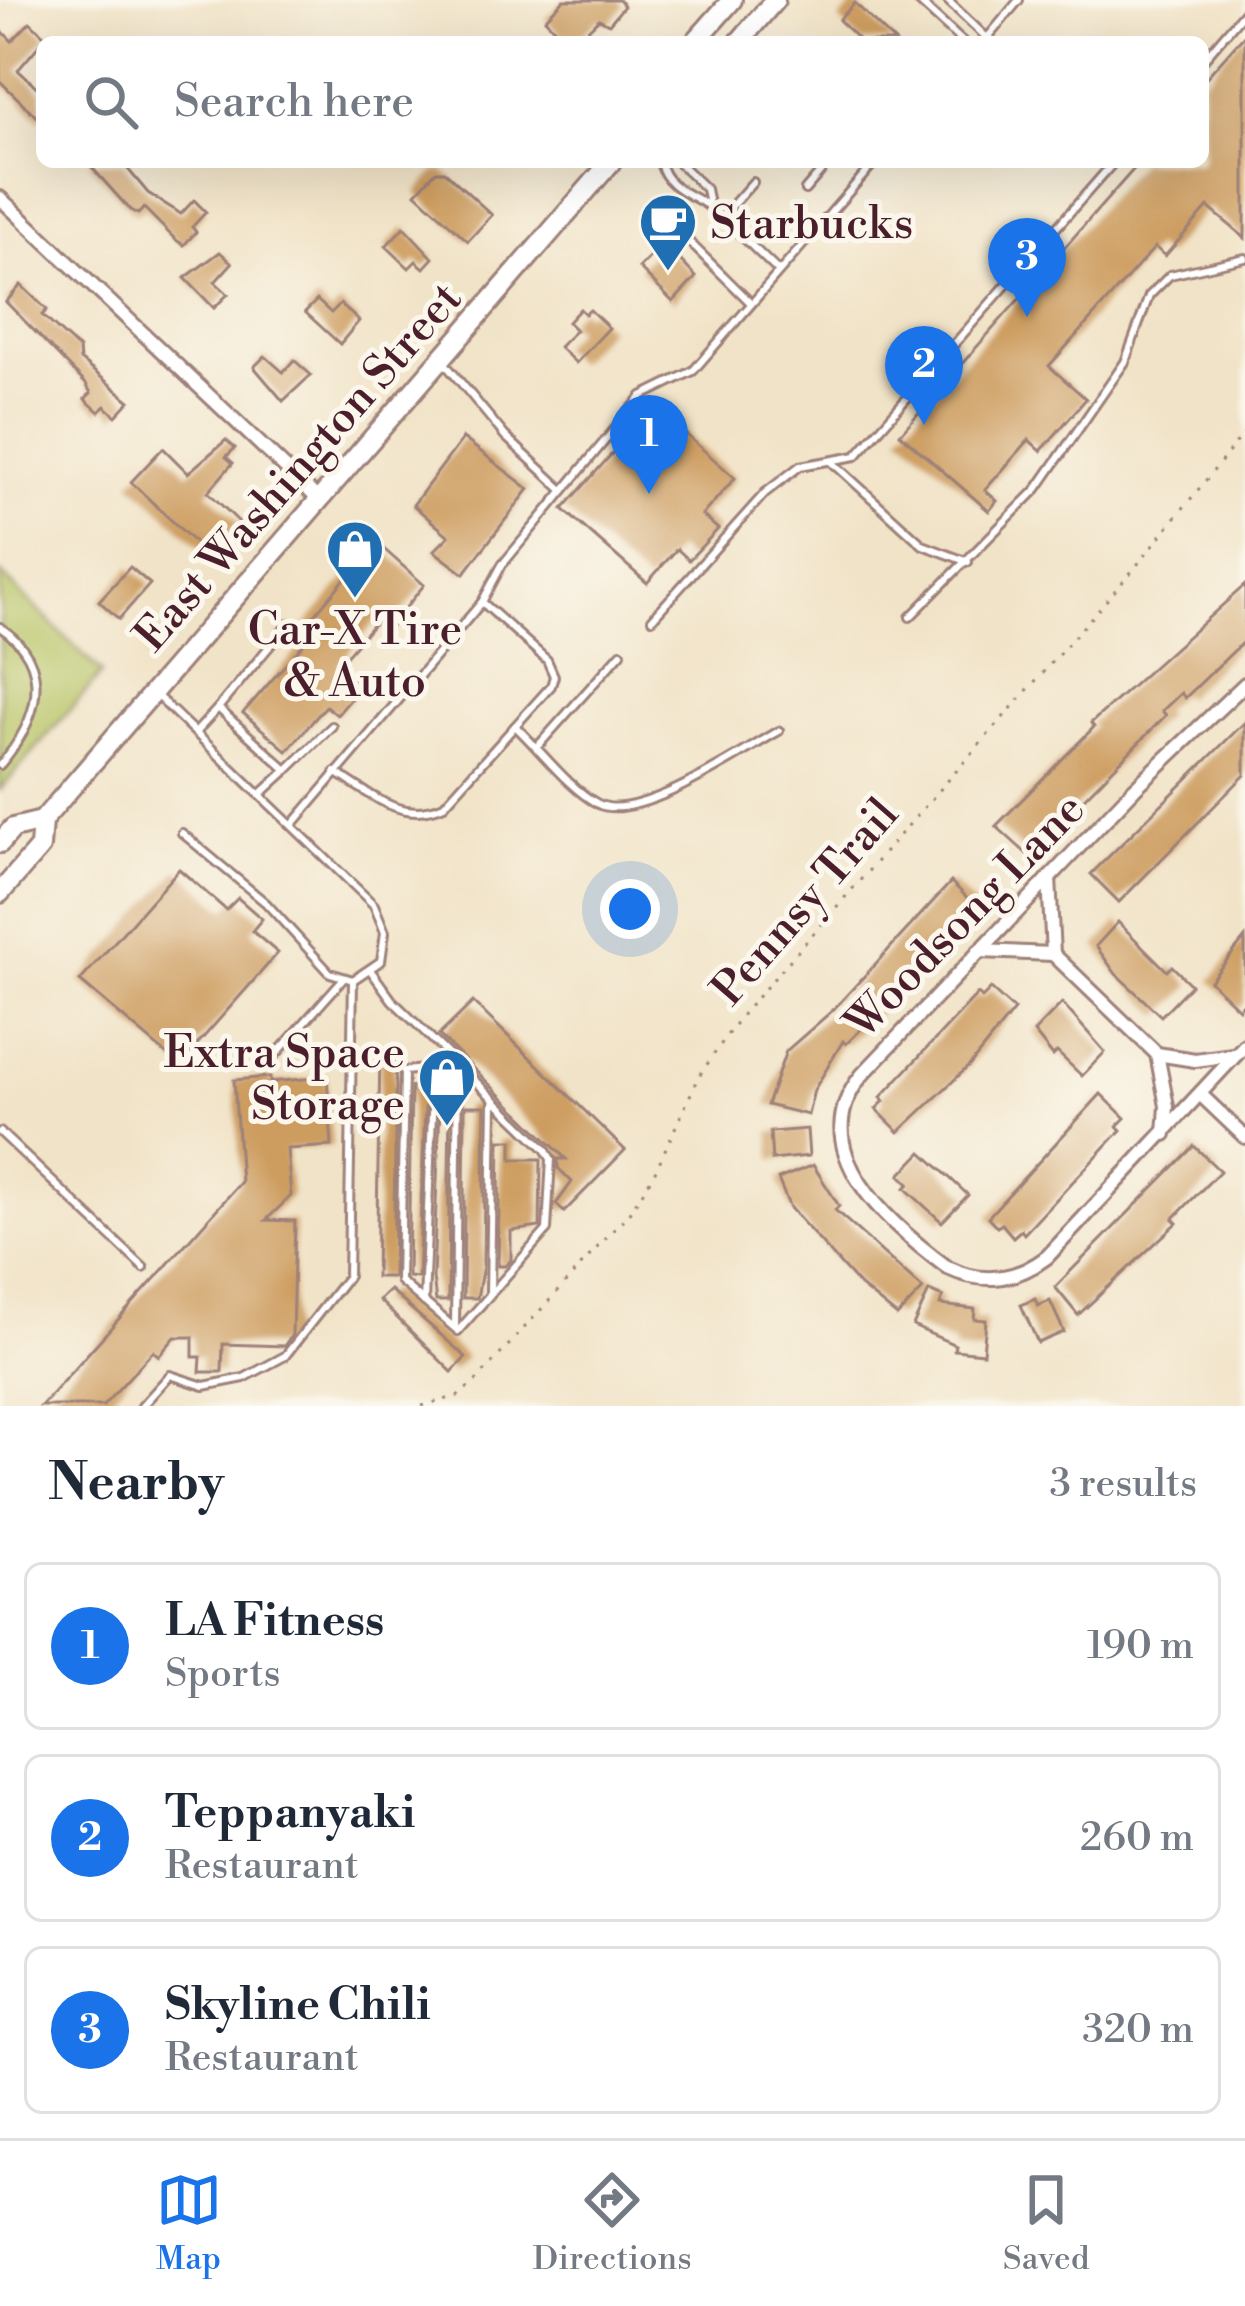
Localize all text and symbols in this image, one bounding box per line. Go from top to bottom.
search box [36,36,1209,168]
icon: search [78,69,144,135]
text: Search here [174,74,414,131]
cafe icon: Starbucks [637,191,699,273]
place label: Starbucks [710,196,913,253]
pin: 3 [988,218,1066,317]
street label: East Washington Street [123,271,475,664]
pin: 2 [885,326,963,425]
pin: 1 [610,395,688,494]
shop icon: Car-X Tire & Auto [324,518,386,600]
place label: Car-X Tire & Auto [248,602,462,711]
street label: Woodsong Lane [833,782,1098,1053]
street label: Pennsy Trail [700,787,911,1018]
your location [600,879,660,939]
place label: Extra Space Storage [164,1025,405,1134]
shop icon: Extra Space Storage [416,1046,478,1128]
text: Nearby [48,1452,224,1516]
text: 3 results [1049,1460,1197,1509]
text: LA Fitness [165,1593,384,1650]
text: 1 [81,1622,99,1671]
text: 190 m [1087,1622,1194,1671]
text: Sports [165,1650,281,1699]
text: Teppanyaki [165,1785,415,1842]
text: 2 [78,1814,102,1863]
text: 260 m [1080,1814,1194,1863]
text: Restaurant [165,1842,359,1891]
text: Skyline Chili [165,1977,431,2034]
text: 3 [78,2006,102,2055]
text: 320 m [1082,2006,1194,2055]
text: Restaurant [165,2034,359,2083]
tab: Map [156,2167,222,2280]
tab: Directions [533,2167,692,2280]
tab: Saved [1003,2167,1089,2280]

